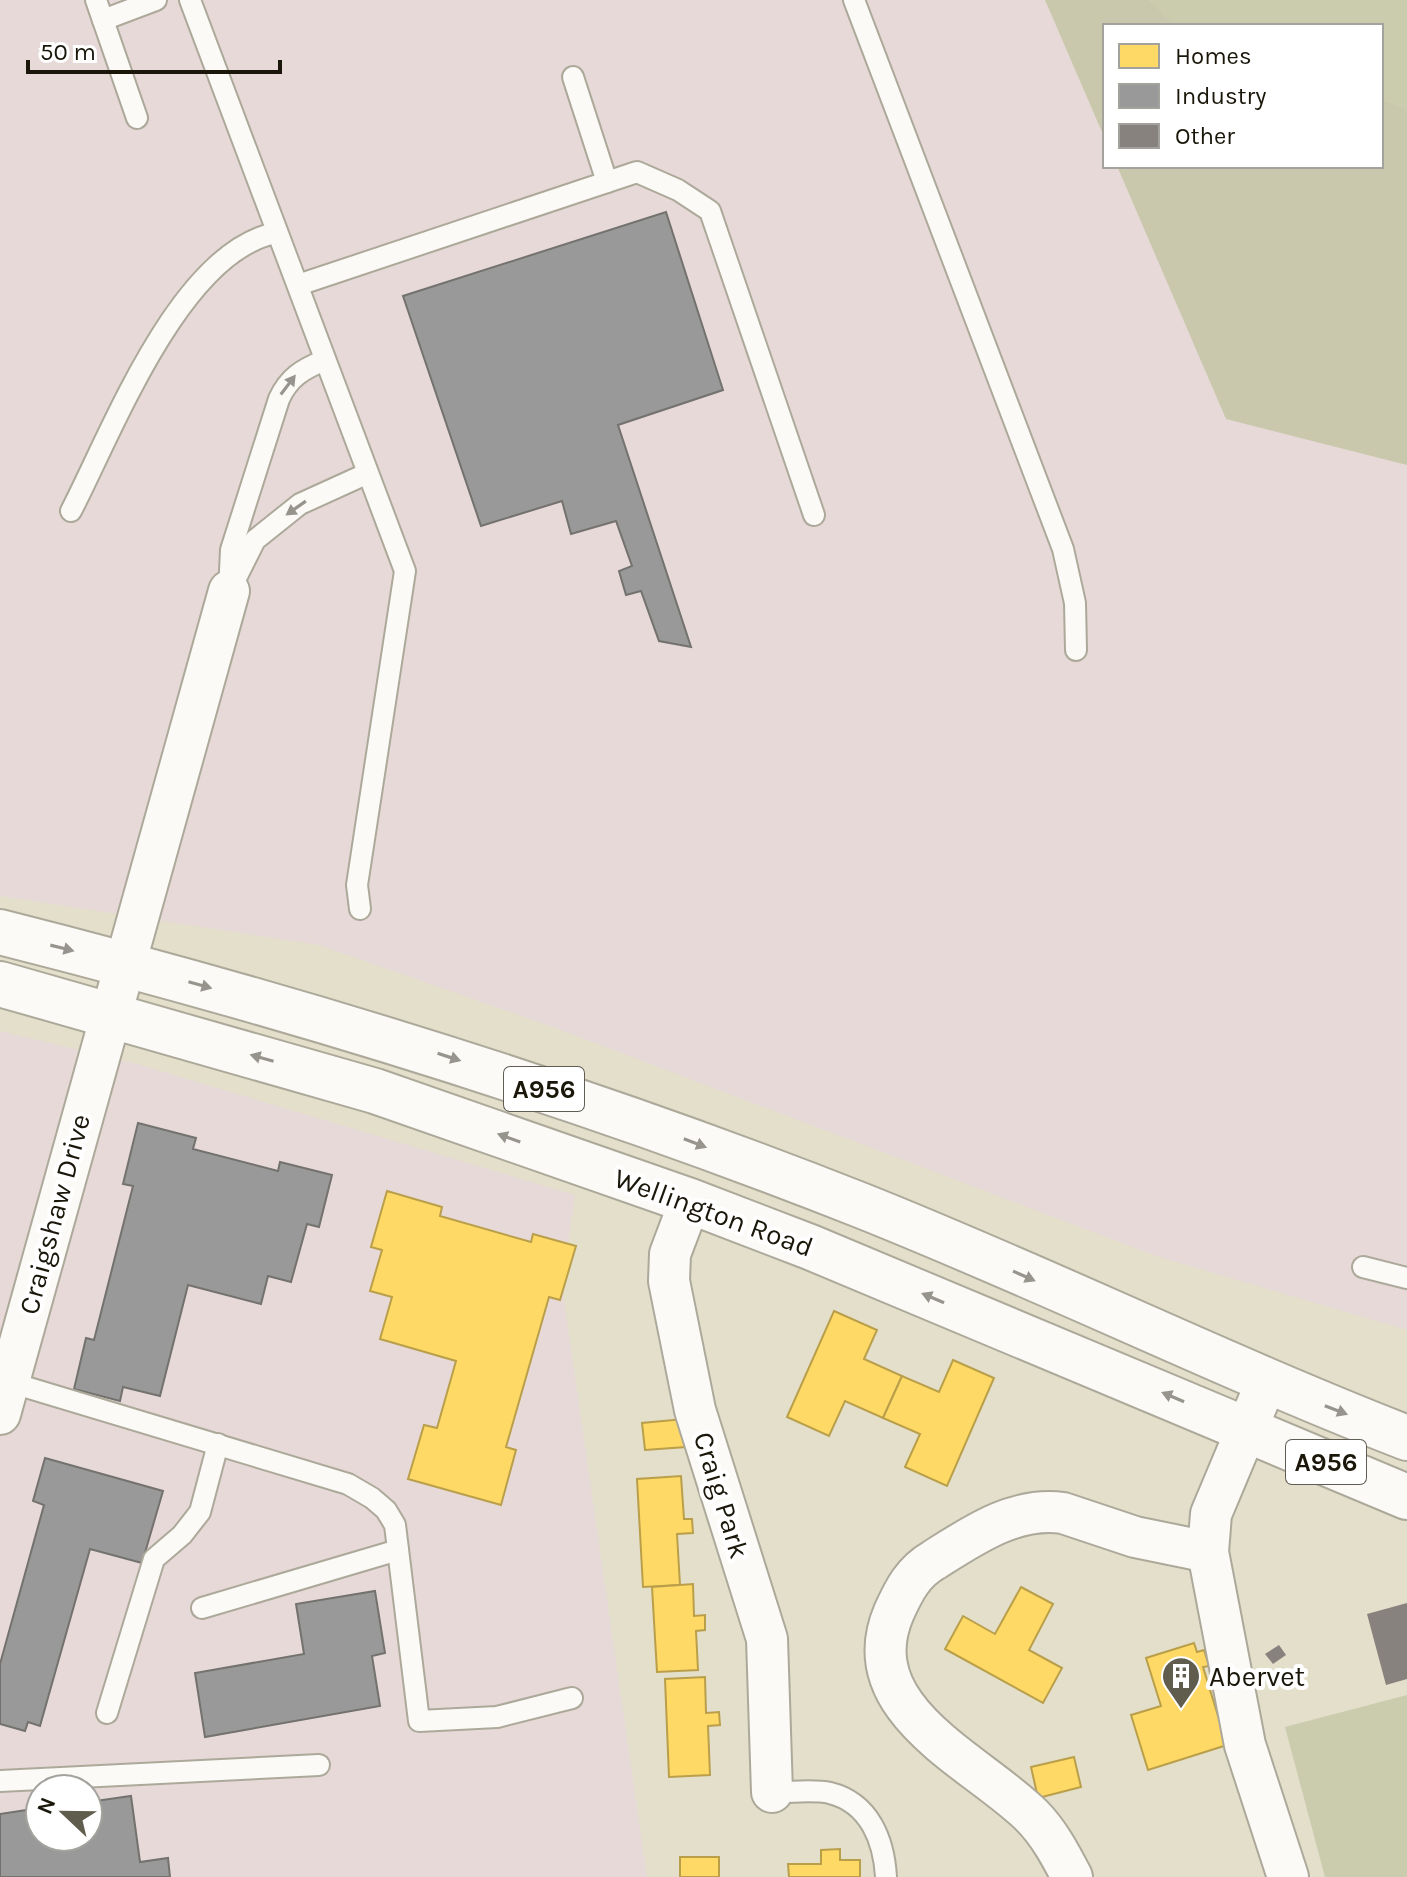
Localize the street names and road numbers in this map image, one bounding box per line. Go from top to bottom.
road number: A956 [504,1067,584,1111]
street label: Craigshaw Drive [12,1110,97,1318]
street label: Wellington Road [610,1161,818,1264]
street label: Craig Park [687,1428,756,1562]
road number: A956 [1286,1440,1366,1484]

